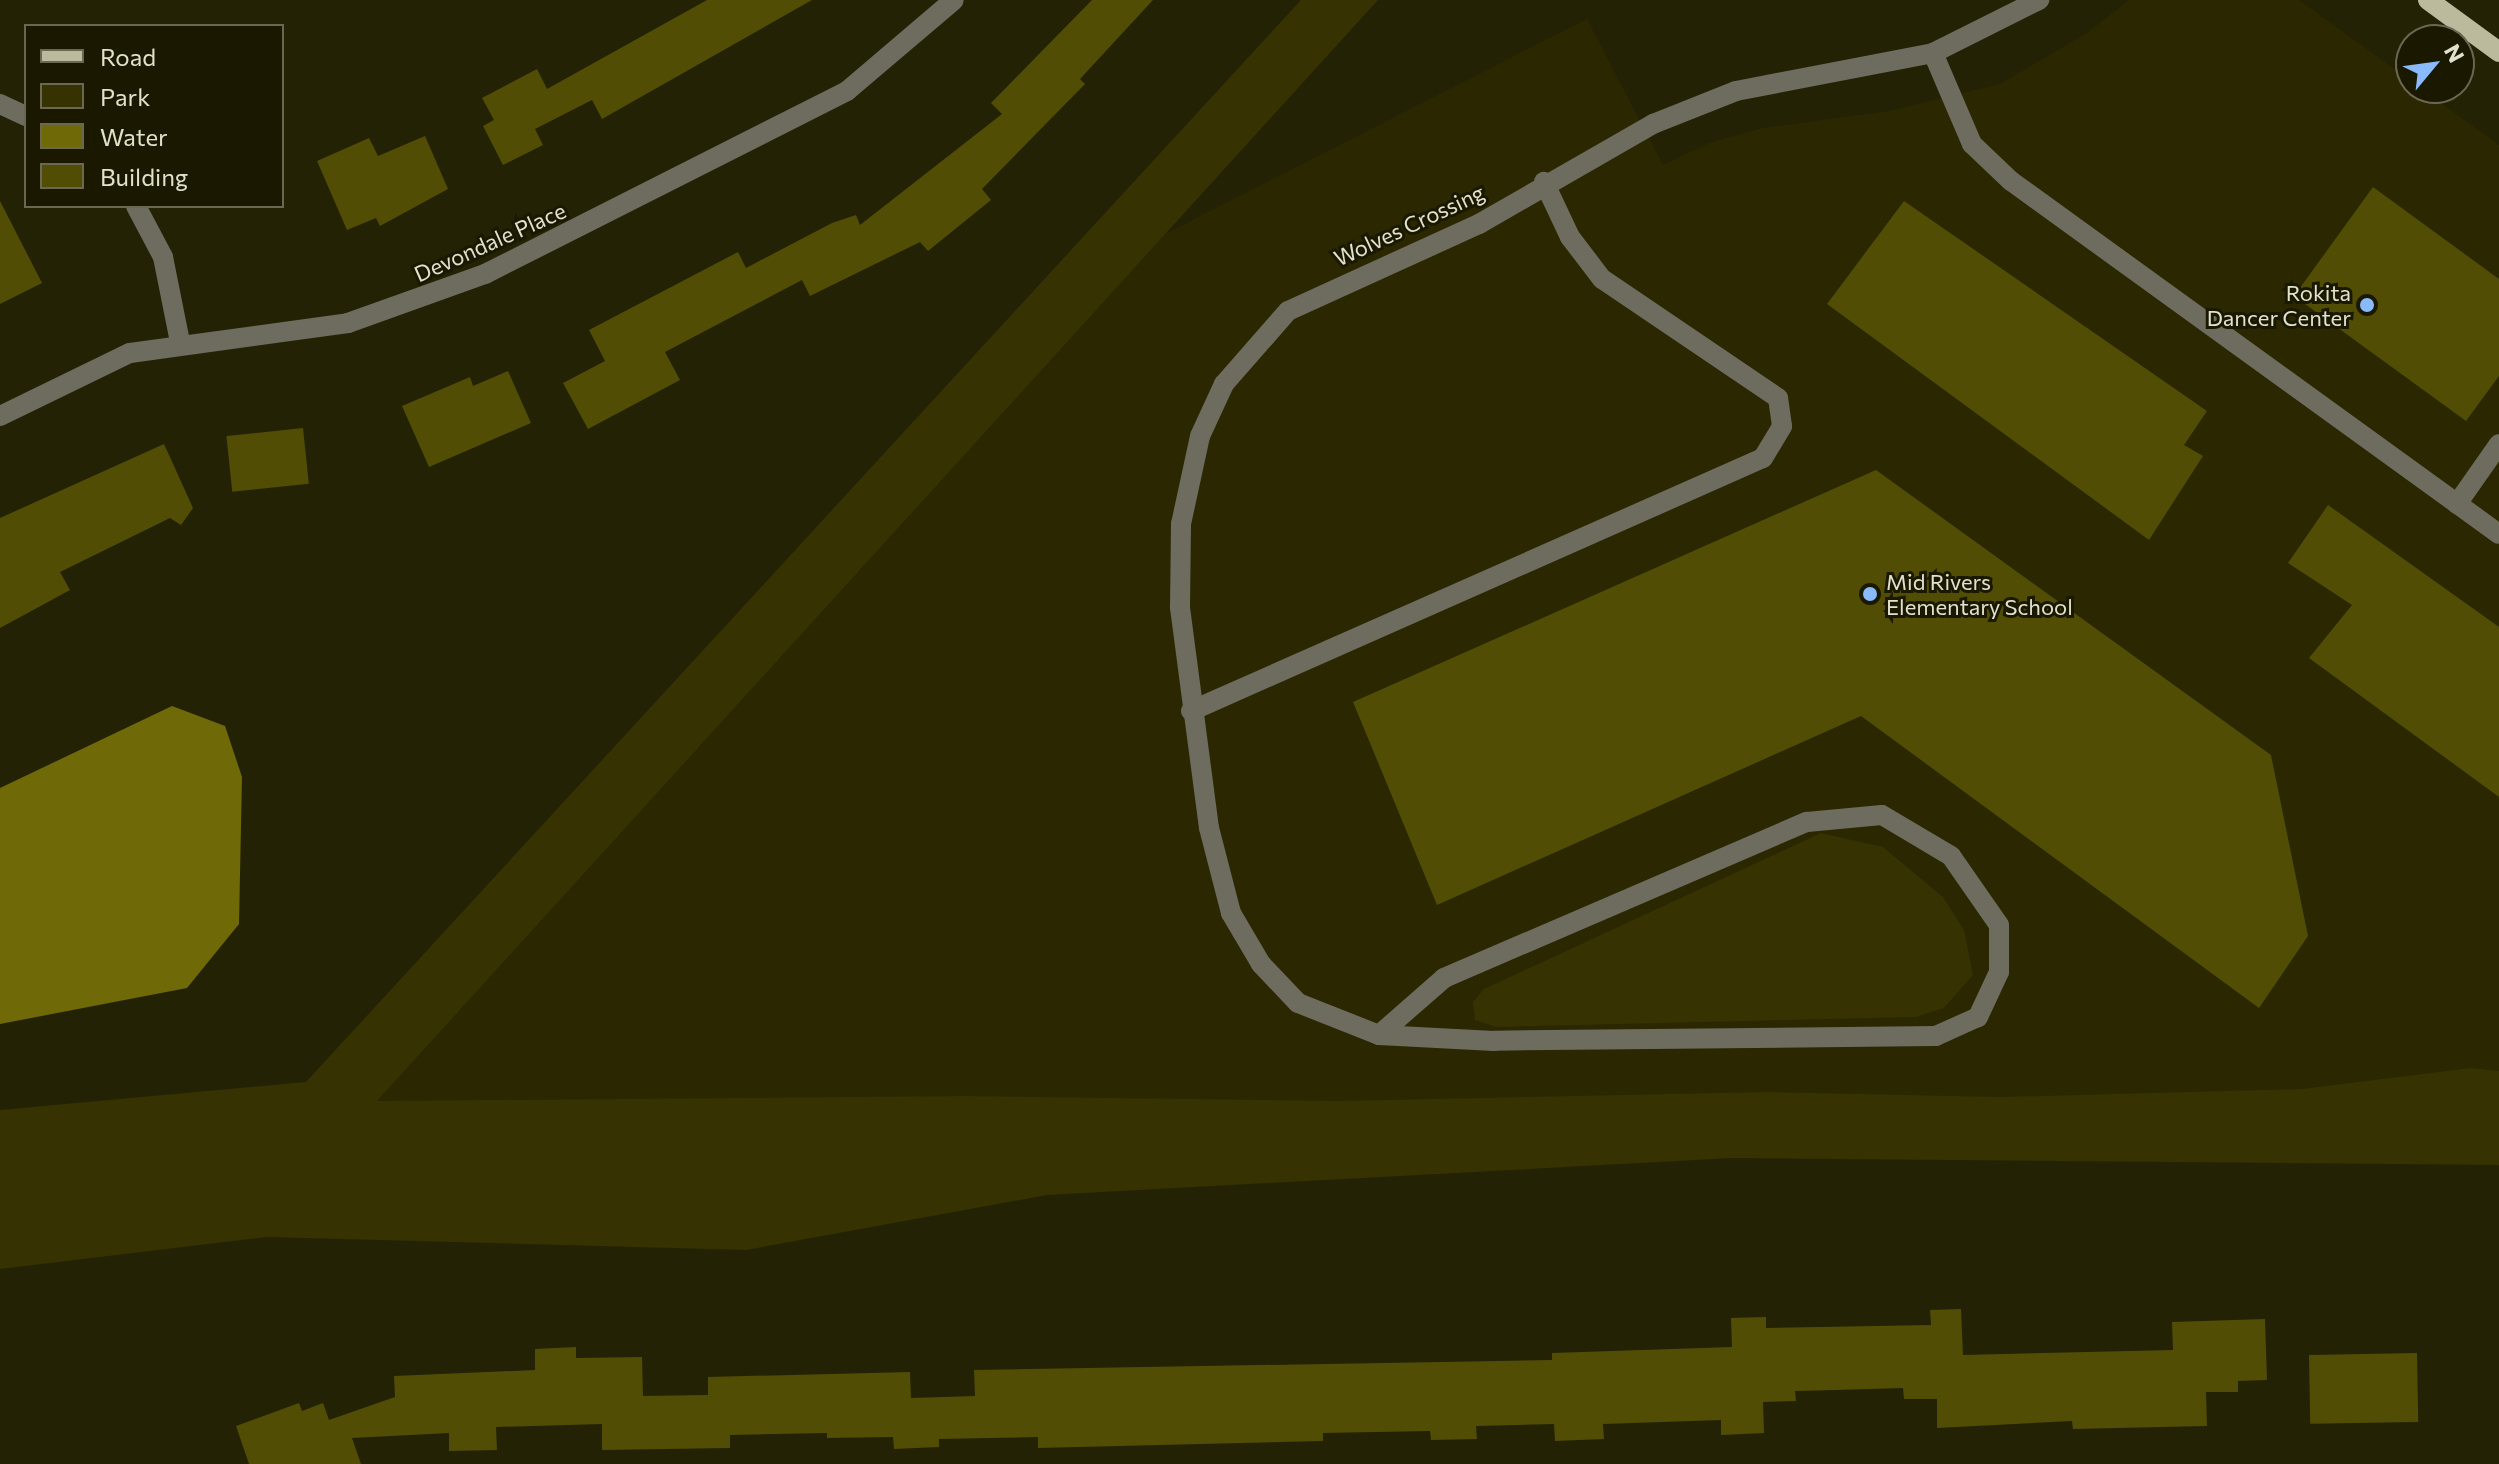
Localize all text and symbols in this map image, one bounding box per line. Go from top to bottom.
legend [24,24,284,208]
north arrow [2395,24,2475,104]
text: N [2439,39,2470,67]
text: Road [100,42,156,71]
text: Park [100,82,150,111]
text: Water [100,122,168,151]
text: Building [100,162,188,191]
street label: Wolves Crossing [1330,179,1488,271]
street label: Devondale Place [410,197,570,287]
place label: Rokita Dancer Center [2207,279,2351,330]
marker: Rokita Dancer Center [2358,296,2376,314]
place label: Mid Rivers Elementary School [1886,568,2073,620]
marker: Mid Rivers Elementary School [1861,585,1879,603]

